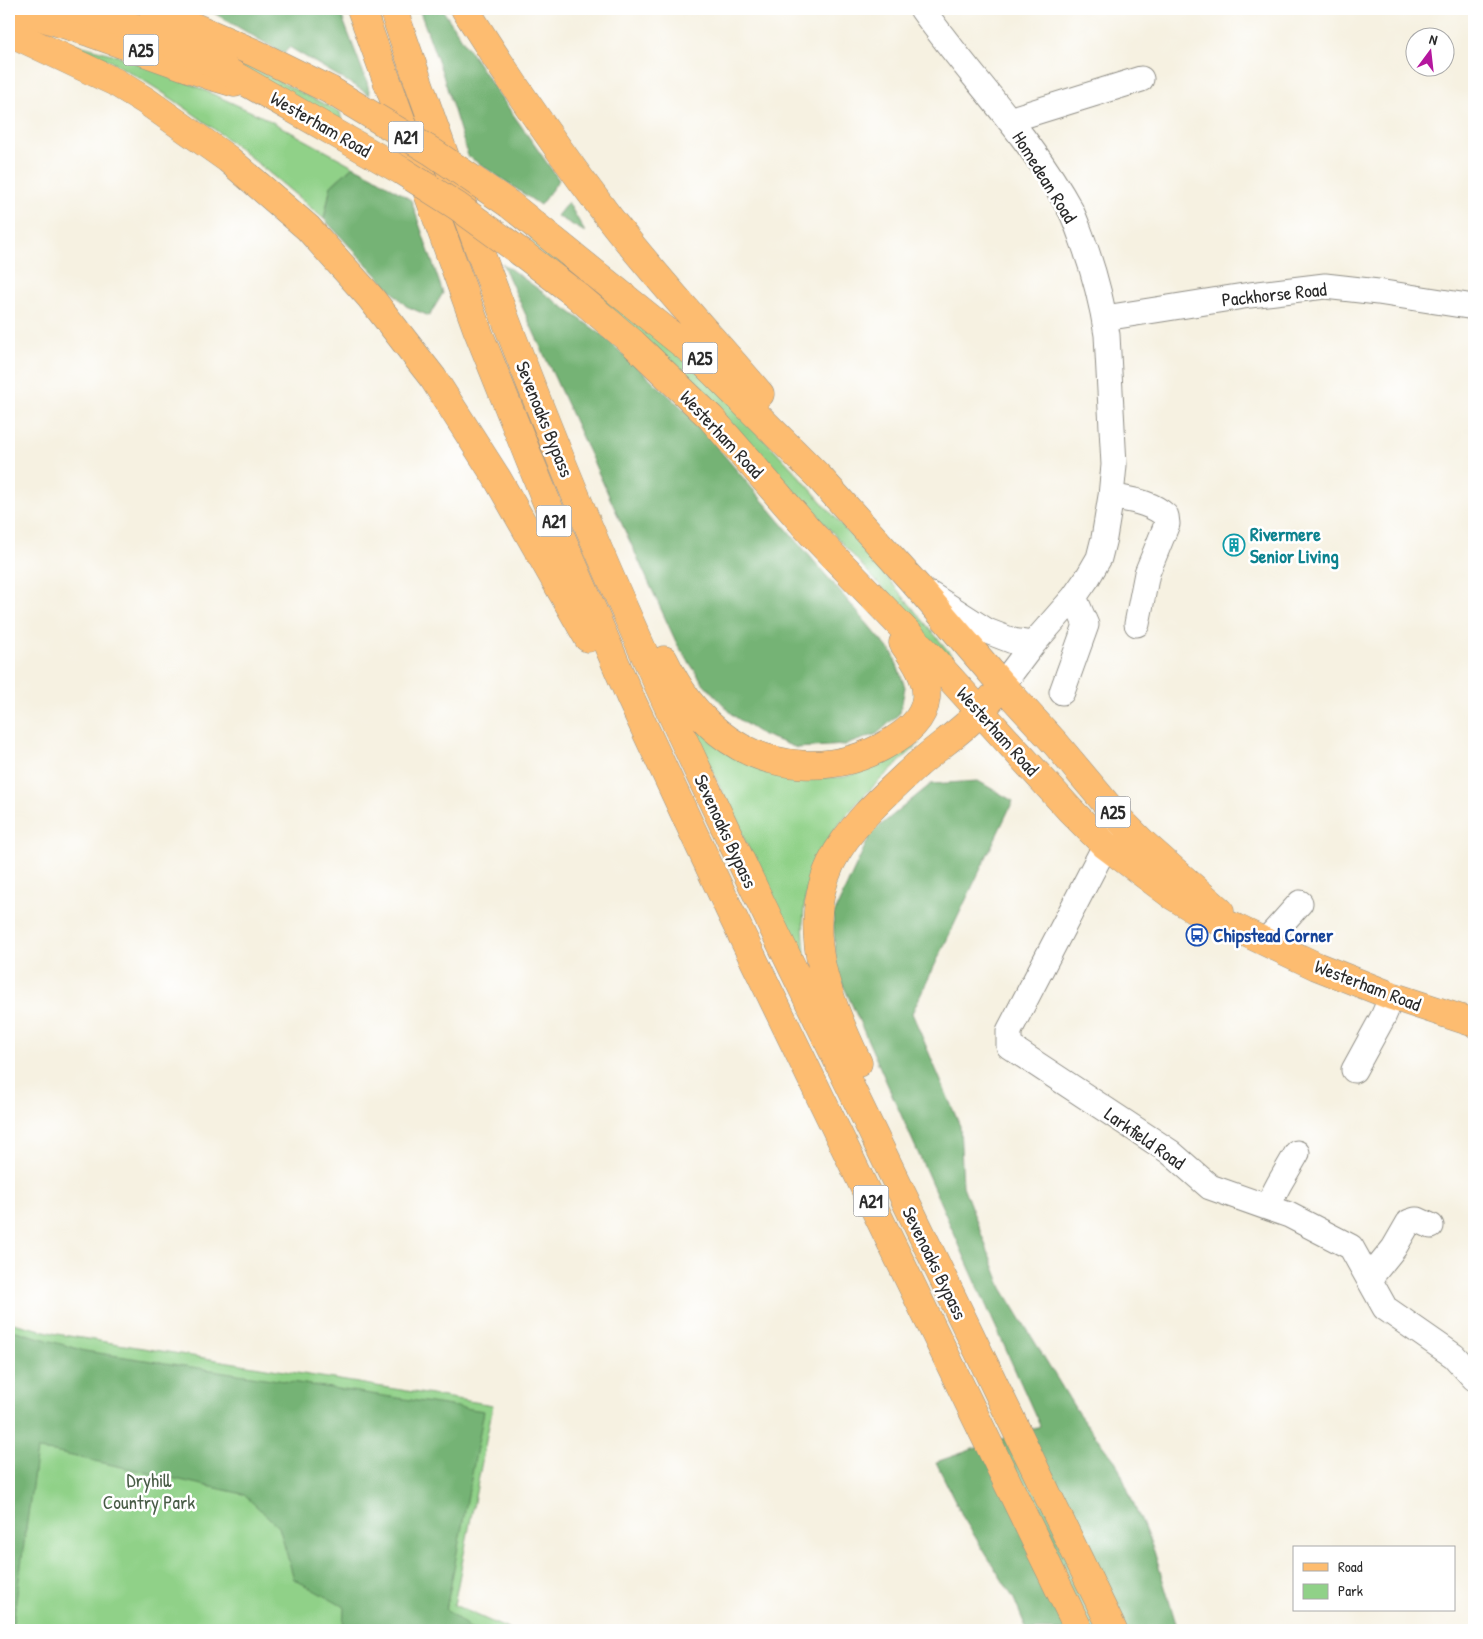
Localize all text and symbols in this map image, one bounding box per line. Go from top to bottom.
north arrow [1406,28,1456,78]
text: N [1427,29,1440,49]
road number: A25 [124,34,158,66]
street label: Westerham Road [266,85,376,164]
road number: A21 [388,121,424,152]
street label: Homedean Road [1007,126,1084,228]
street label: Packhorse Road [1220,276,1328,312]
road number: A25 [682,342,718,373]
street label: Sevenoaks Bypass [510,357,580,481]
street label: Westerham Road [674,384,770,484]
road number: A21 [536,506,572,536]
place label: Rivermere Senior Living [1250,521,1339,570]
building icon: Rivermere Senior Living [1222,533,1246,557]
street label: Westerham Road [951,681,1045,782]
street label: Sevenoaks Bypass [688,770,764,892]
road number: A25 [1096,796,1130,828]
place label: Chipstead Corner [1213,922,1334,949]
bus stop icon: Chipstead Corner [1185,923,1209,947]
street label: Westerham Road [1311,953,1425,1017]
street label: Larkfield Road [1100,1101,1191,1176]
road number: A21 [854,1186,888,1216]
street label: Sevenoaks Bypass [896,1202,974,1324]
park label: Dryhill Country Park [103,1467,195,1515]
legend [1293,1546,1456,1612]
text: Road [1338,1556,1363,1577]
text: Park [1338,1580,1363,1601]

